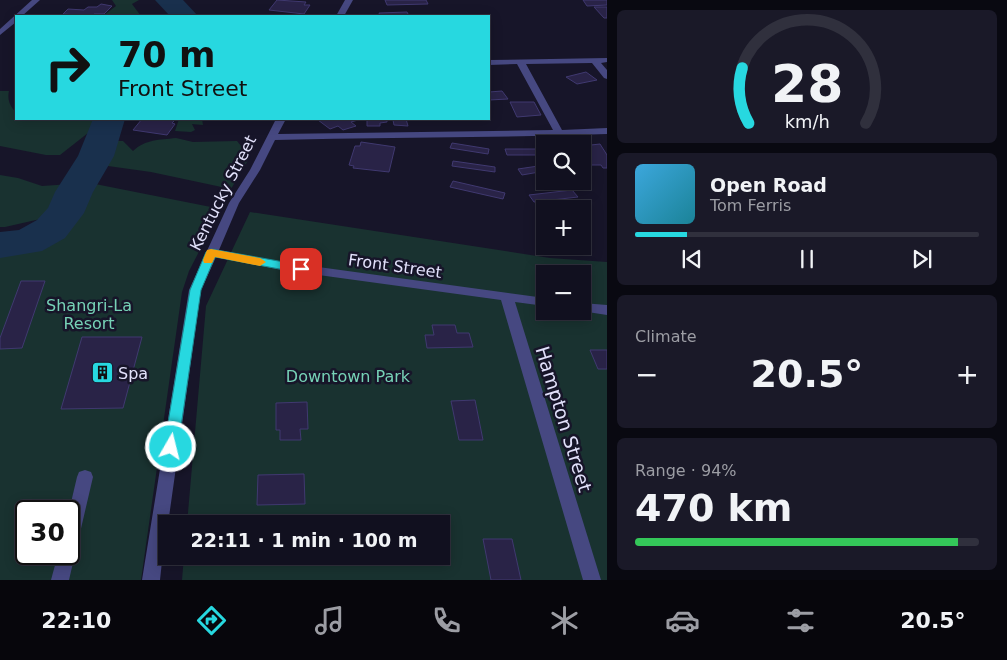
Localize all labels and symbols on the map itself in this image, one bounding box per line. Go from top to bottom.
street label: Kentucky Street [186,132,260,254]
pin [280,248,322,290]
street label: Front Street [347,250,443,282]
park label: Shangri-La Resort [46,296,132,333]
street label: Hampton Street [531,343,597,495]
building icon: Spa [90,361,114,385]
place label: Spa [118,364,148,383]
park label: Downtown Park [286,367,411,386]
position arrow [144,420,196,472]
speed limit sign: 30 [15,500,80,565]

